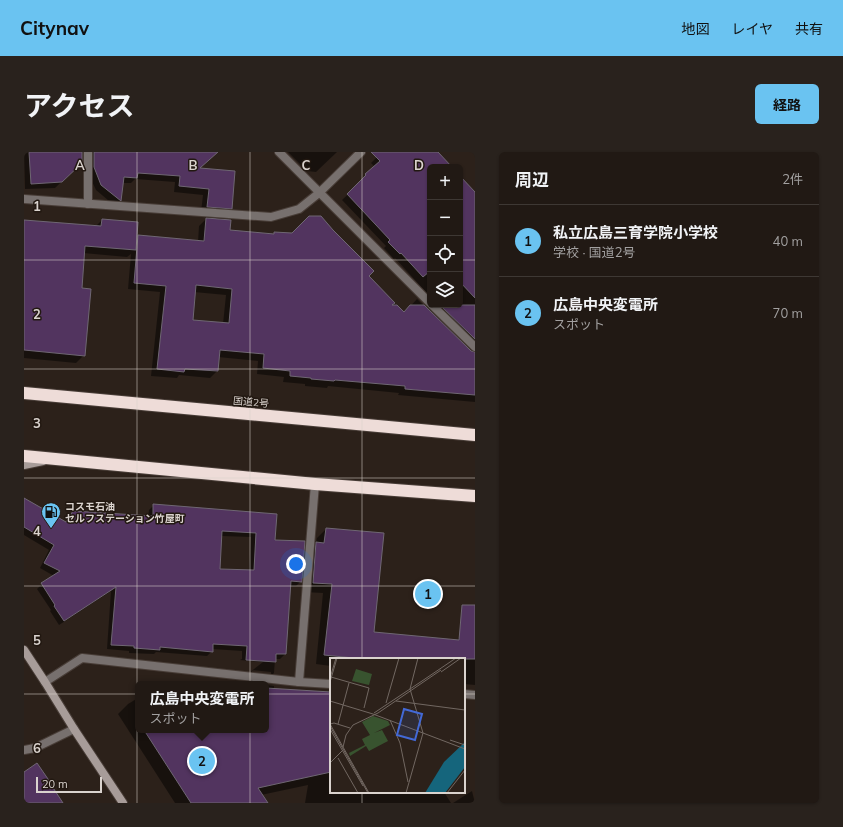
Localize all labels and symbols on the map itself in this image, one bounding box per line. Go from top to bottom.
text: A [75,157,85,173]
text: B [189,157,198,173]
text: C [302,157,311,173]
text: D [414,157,424,173]
text: 1 [33,198,41,214]
text: 2 [33,306,41,322]
street label: 国道2号 [233,394,269,410]
text: 3 [33,415,41,431]
place label: コスモ石油 セルフステーション竹屋町 [65,500,185,525]
fuel station icon: コスモ石油 セルフステーション竹屋町 [40,501,62,529]
text: 4 [33,523,41,539]
your location [286,554,306,574]
pin: 1 [415,579,441,609]
text: 5 [33,632,41,648]
inset map [330,658,465,793]
text: 6 [33,740,41,756]
pin: 2 [189,746,215,776]
scale bar [36,775,102,794]

